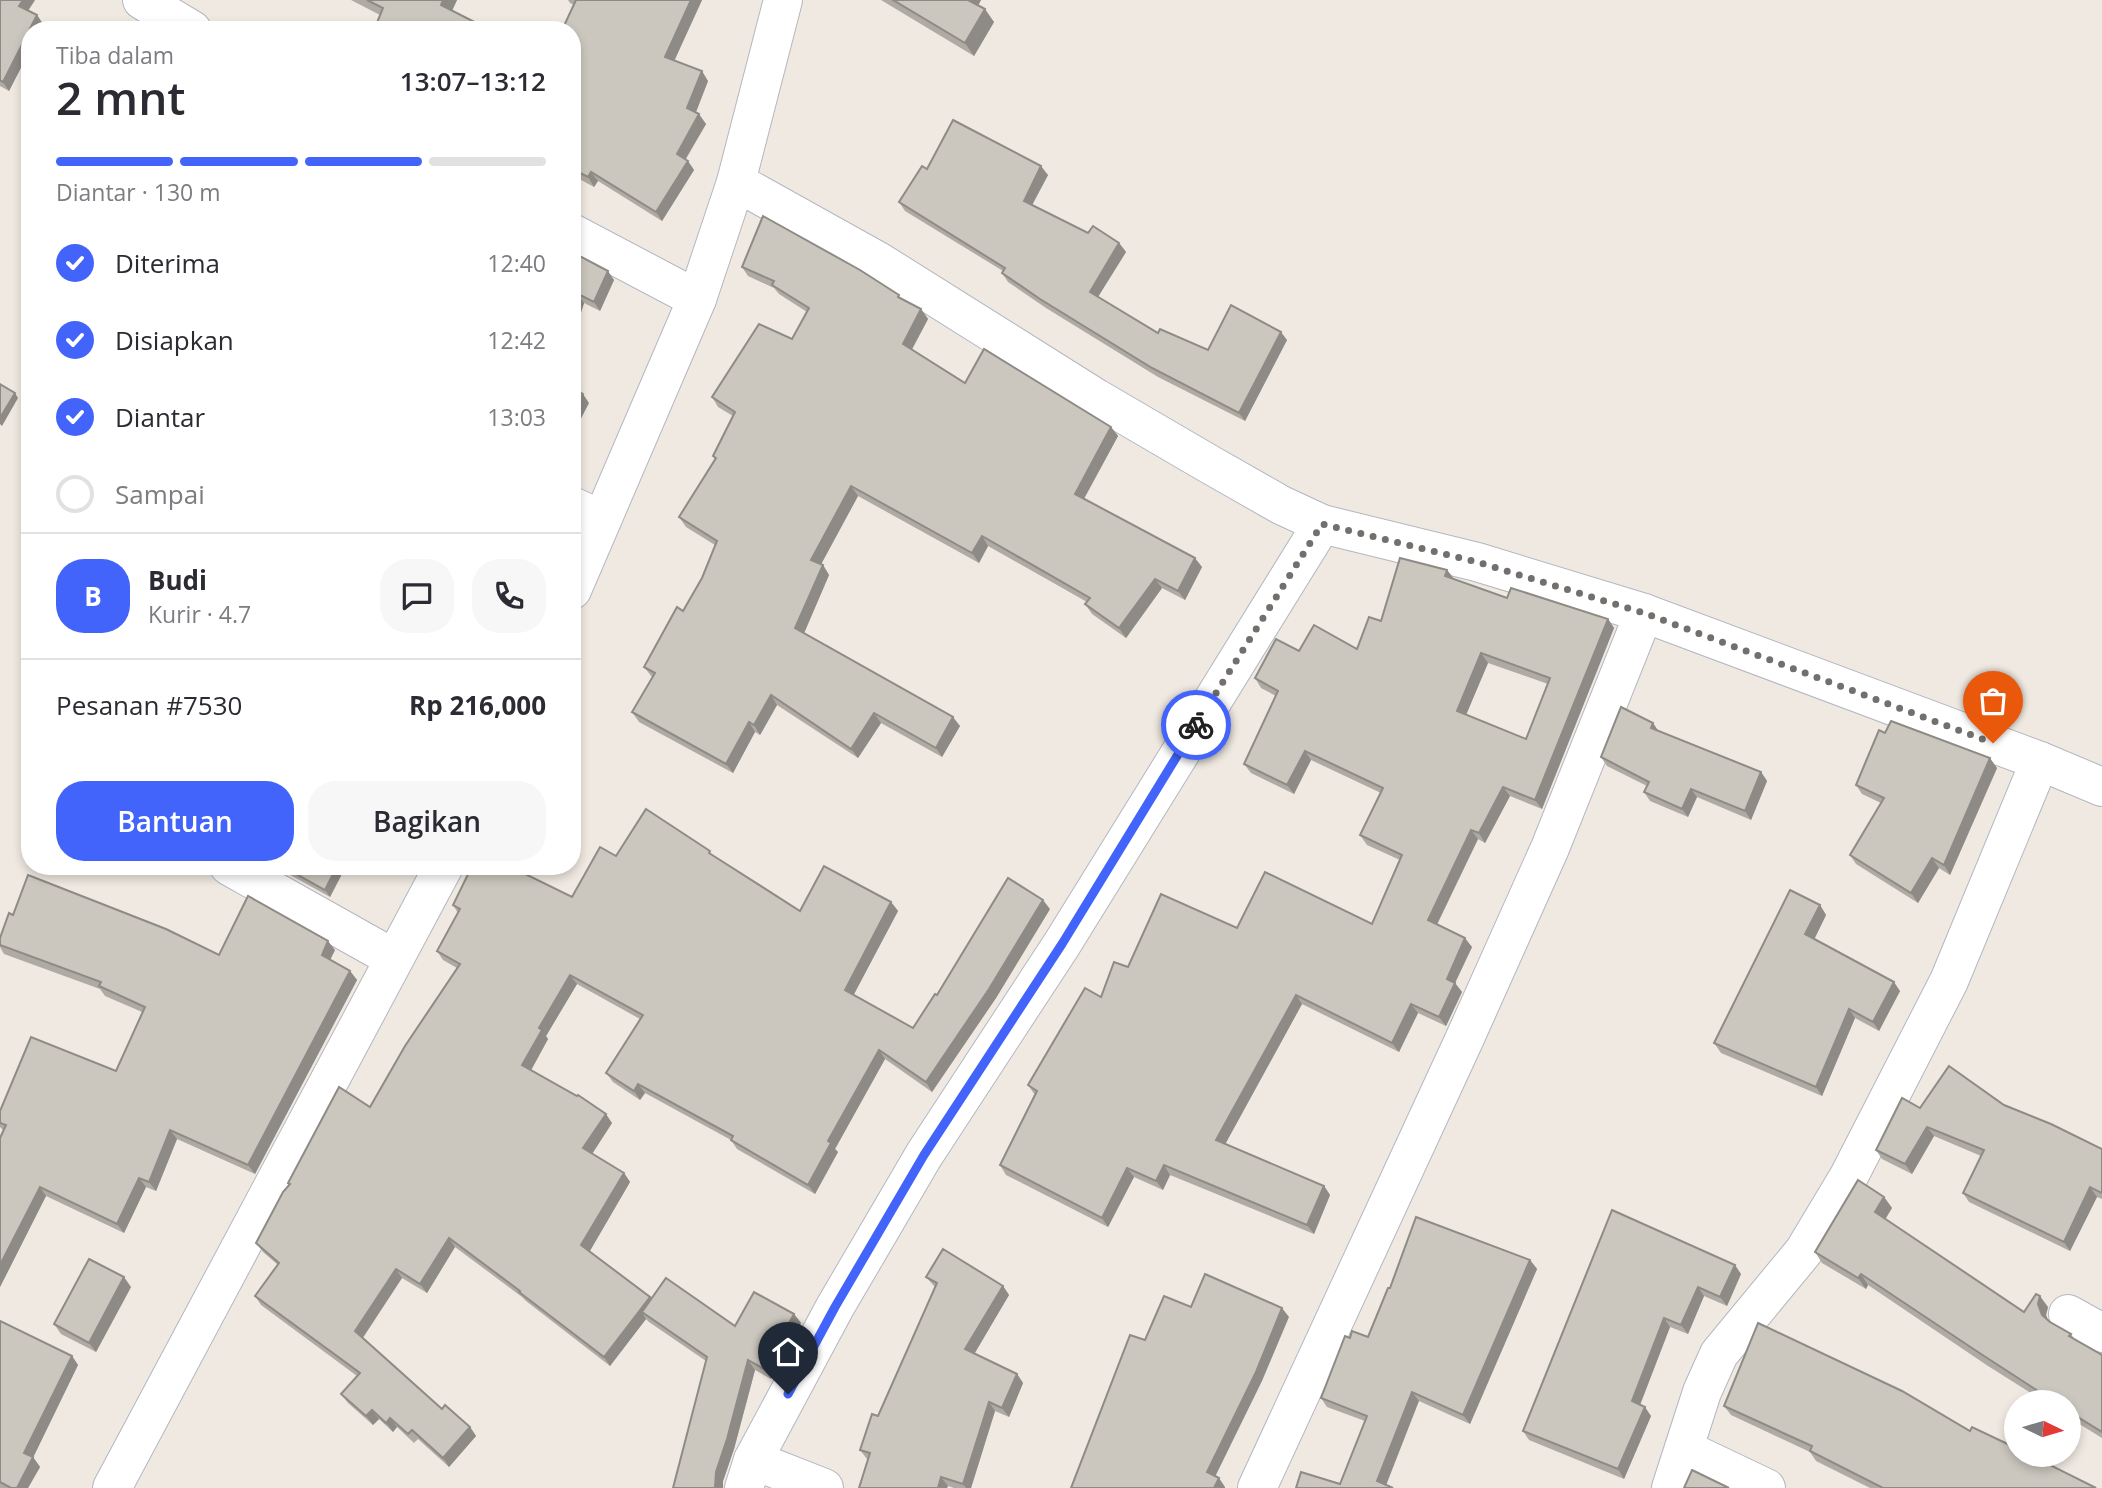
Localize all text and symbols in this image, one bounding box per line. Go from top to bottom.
text: Tiba dalam [56,39,174,71]
text: 13:07–13:12 [400,63,546,99]
text: 2 mnt [56,66,186,128]
text: Diantar · 130 m [56,176,220,208]
icon: check [56,244,94,282]
text: Diterima [115,245,220,281]
text: 12:40 [487,247,546,279]
icon: check [56,321,94,359]
text: Disiapkan [115,322,234,358]
text: 12:42 [487,324,546,356]
icon: check [56,398,94,436]
text: Diantar [115,399,205,435]
text: 13:03 [487,401,546,433]
text: Sampai [115,476,205,512]
button: chat [380,559,454,633]
button: phone [472,559,546,633]
text: Budi [148,562,207,598]
text: B [84,578,102,614]
text: Kurir · 4.7 [148,598,251,630]
pin [1963,671,2023,743]
icon: bag [1974,682,2012,720]
text: Pesanan #7530 [56,687,242,723]
text: Rp 216,000 [409,687,546,723]
courier [1161,690,1231,760]
icon: bike [1177,706,1215,744]
button: Bantuan [56,781,294,861]
button: Bagikan [308,781,546,861]
pin [758,1322,818,1394]
icon: home [769,1333,807,1371]
north arrow [2004,1390,2081,1466]
map controls [2004,1390,2081,1467]

